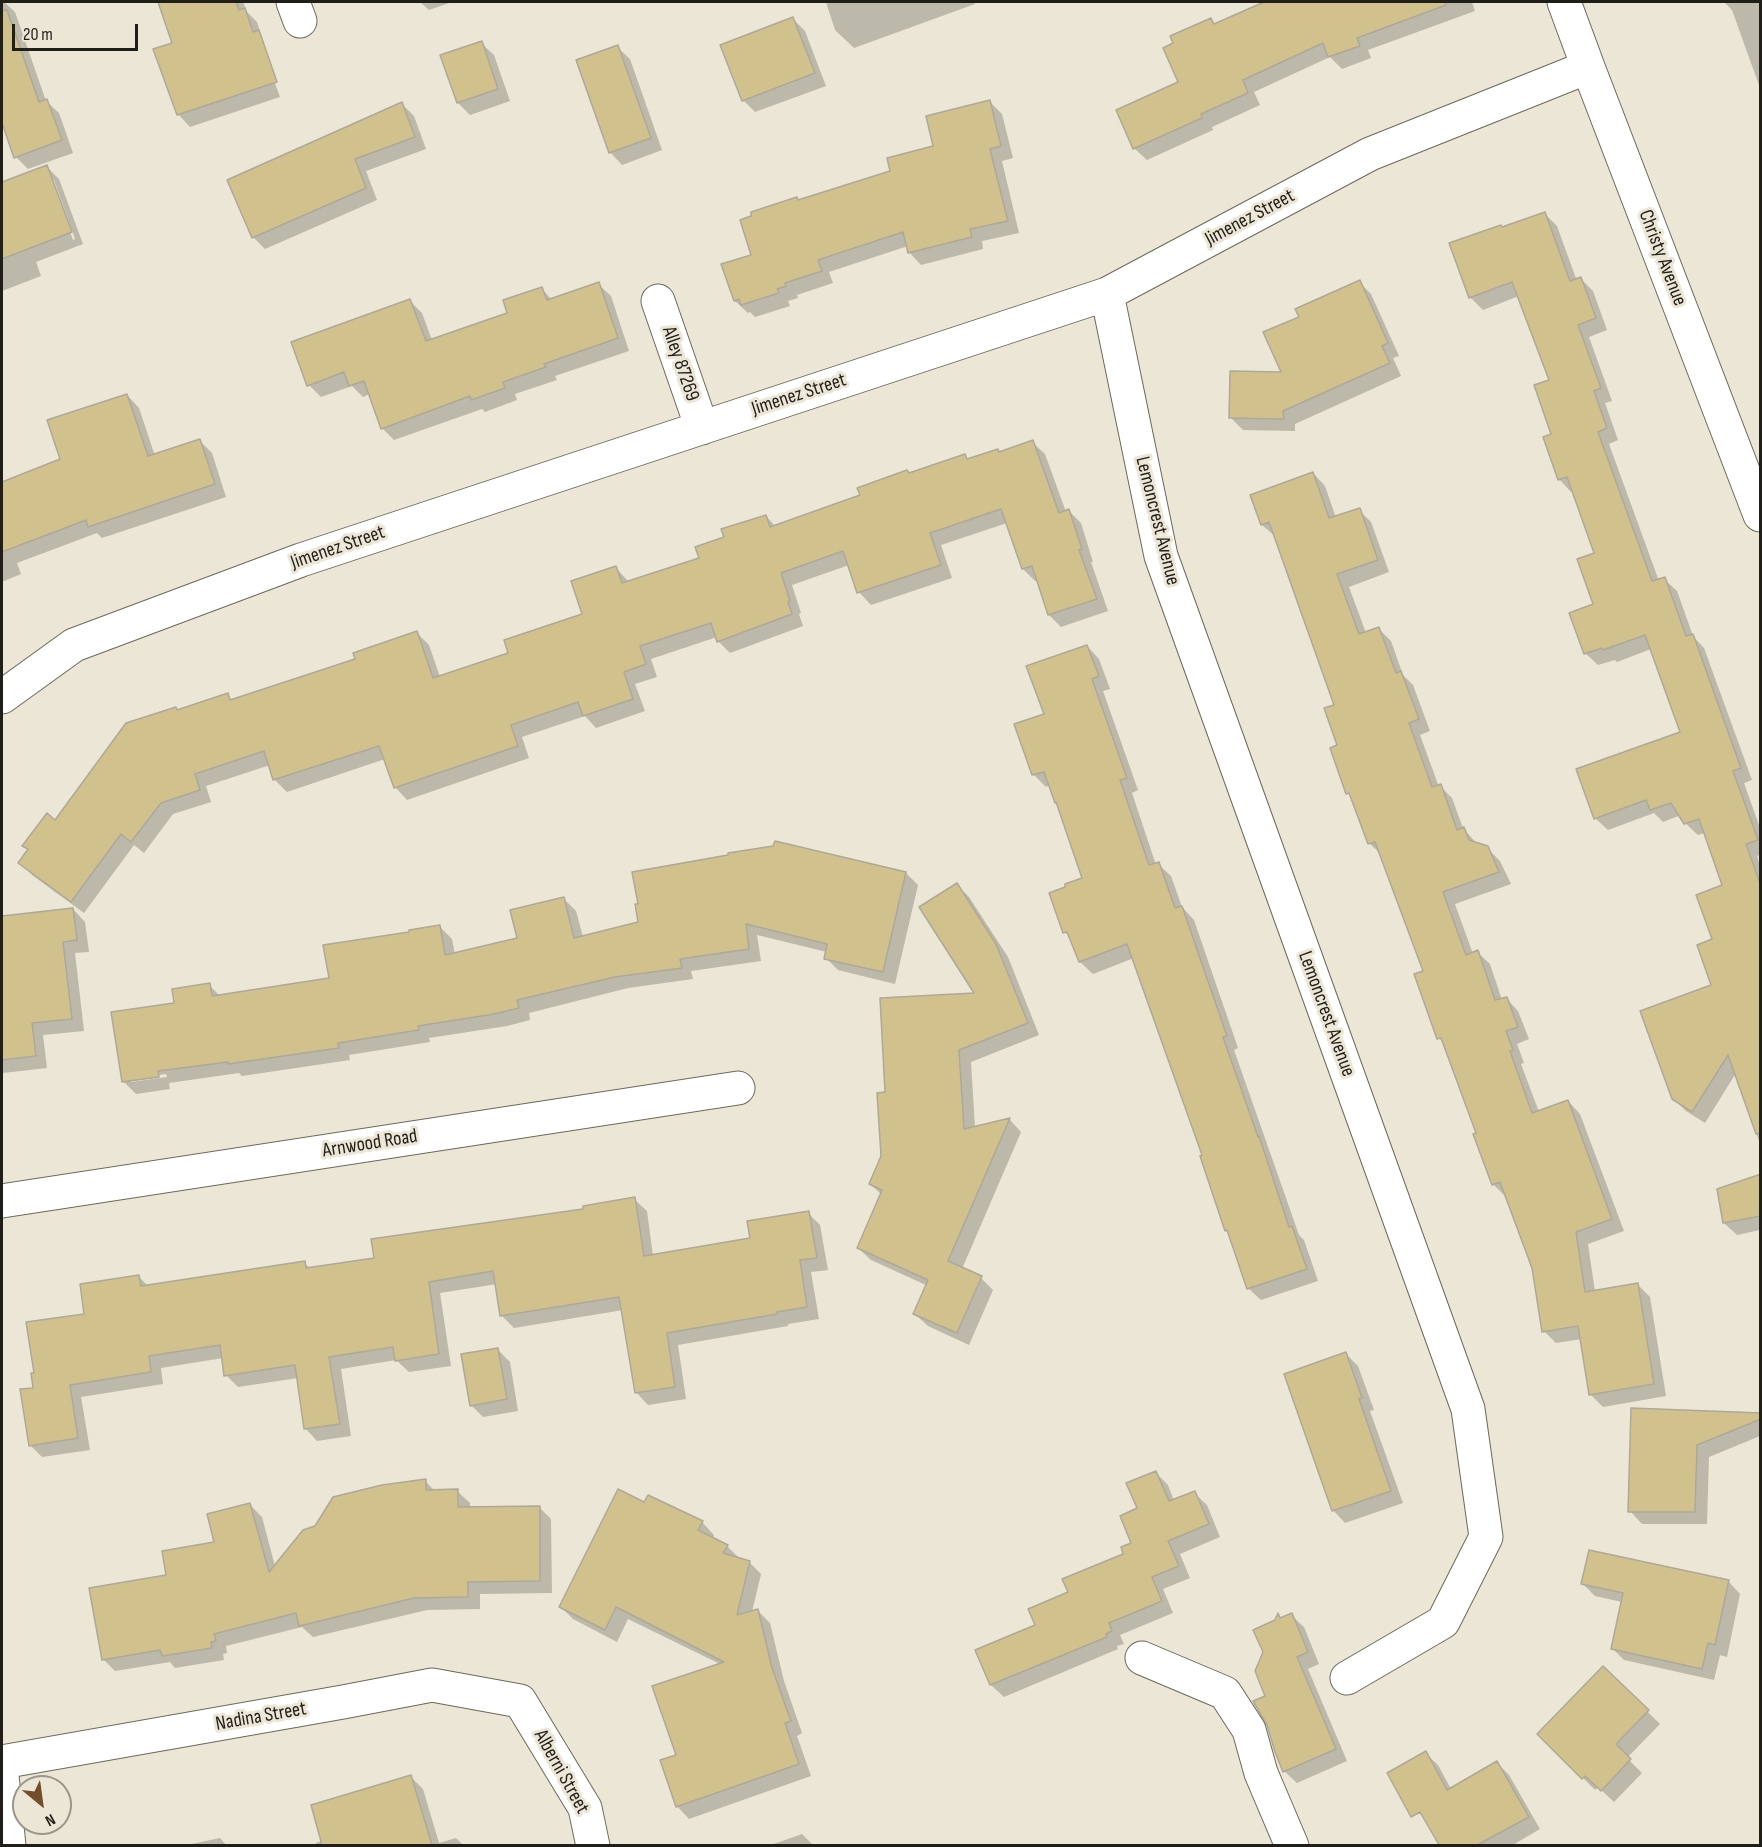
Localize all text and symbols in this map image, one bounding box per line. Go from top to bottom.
scale bar [15,12,141,50]
text: 20 m [23,24,53,45]
street label: Jimenez Street [1201,184,1299,252]
street label: Christy Avenue [1633,207,1691,309]
street label: Alley 87269 [656,323,704,405]
street label: Jimenez Street [749,368,849,422]
street label: Lemoncrest Avenue [1129,454,1185,588]
street label: Jimenez Street [288,521,388,575]
street label: Lemoncrest Avenue [1292,948,1360,1080]
street label: Arnwood Road [321,1125,419,1163]
street label: Nadina Street [214,1697,308,1737]
street label: Alberni Street [528,1726,594,1818]
north arrow [12,1775,72,1835]
text: N [42,1809,58,1830]

